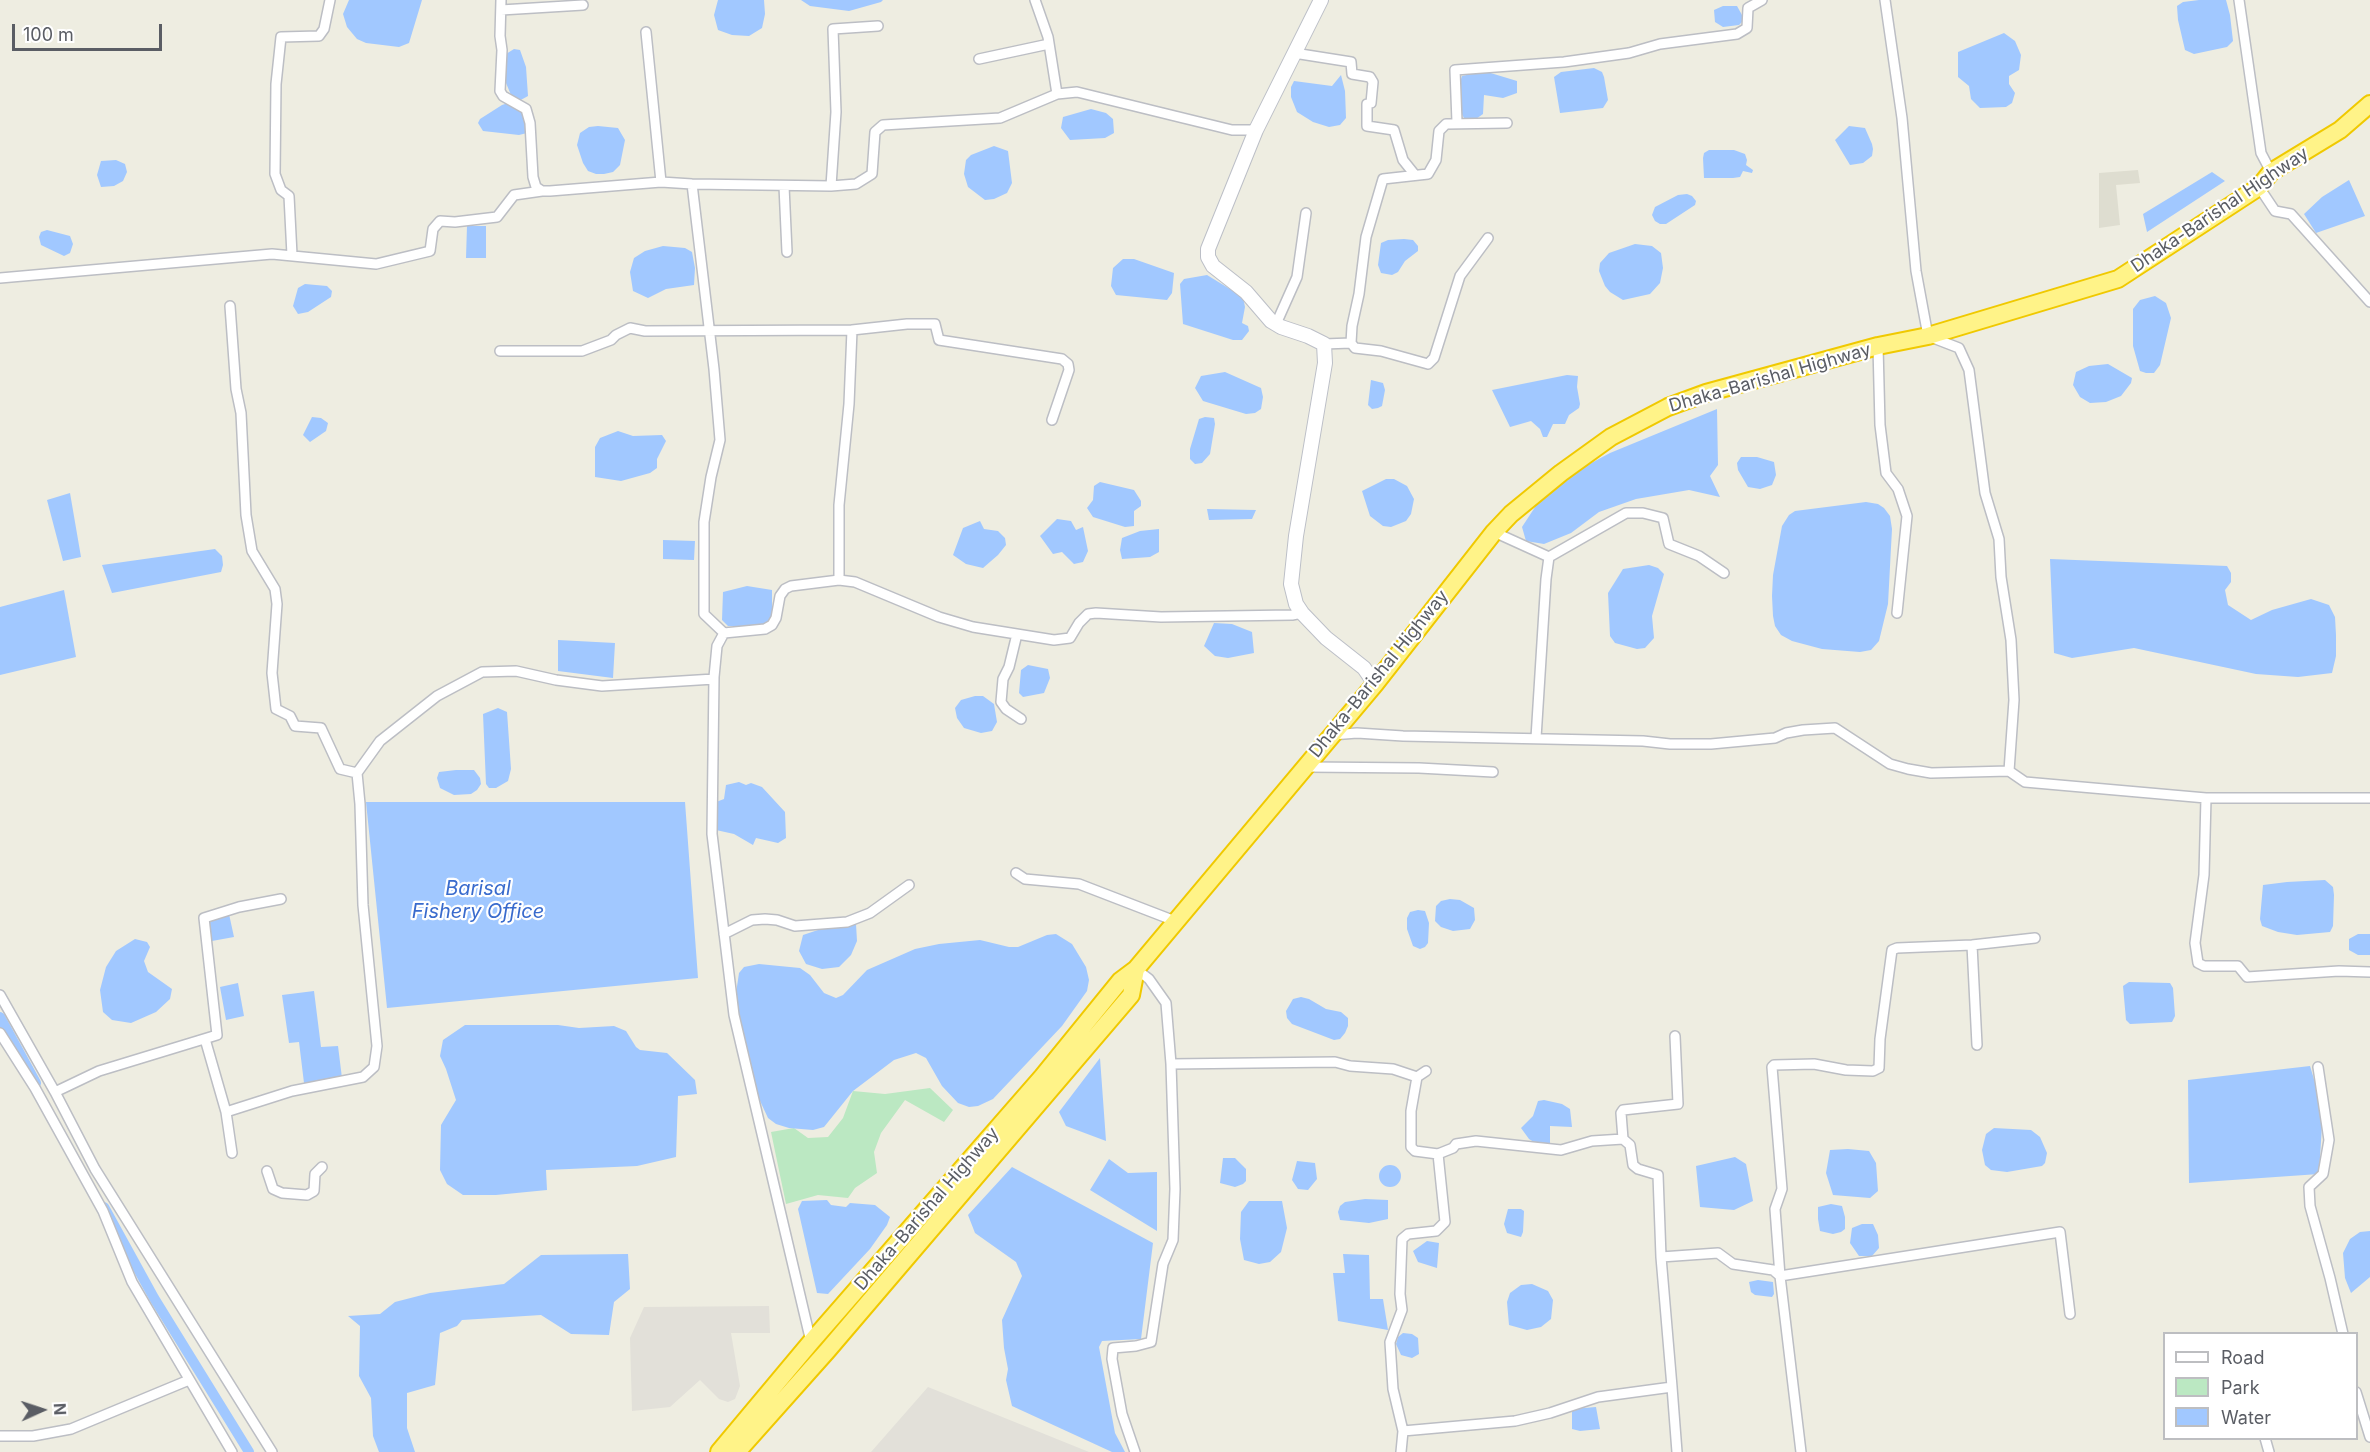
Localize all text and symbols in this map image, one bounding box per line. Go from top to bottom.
scale bar [15,12,165,50]
text: 100 m [23,24,74,45]
street label: Dhaka-Barishal Highway [2127,143,2313,277]
street label: Dhaka-Barishal Highway [1667,339,1873,417]
street label: Dhaka-Barishal Highway [1305,586,1453,762]
water label: Barisal Fishery Office [412,877,544,924]
street label: Dhaka-Barishal Highway [850,1123,1004,1295]
legend [2163,1332,2358,1440]
text: Road [2221,1347,2264,1368]
text: Park [2221,1377,2260,1398]
north arrow [12,1380,72,1440]
text: N [50,1402,70,1416]
text: Water [2221,1407,2271,1428]

